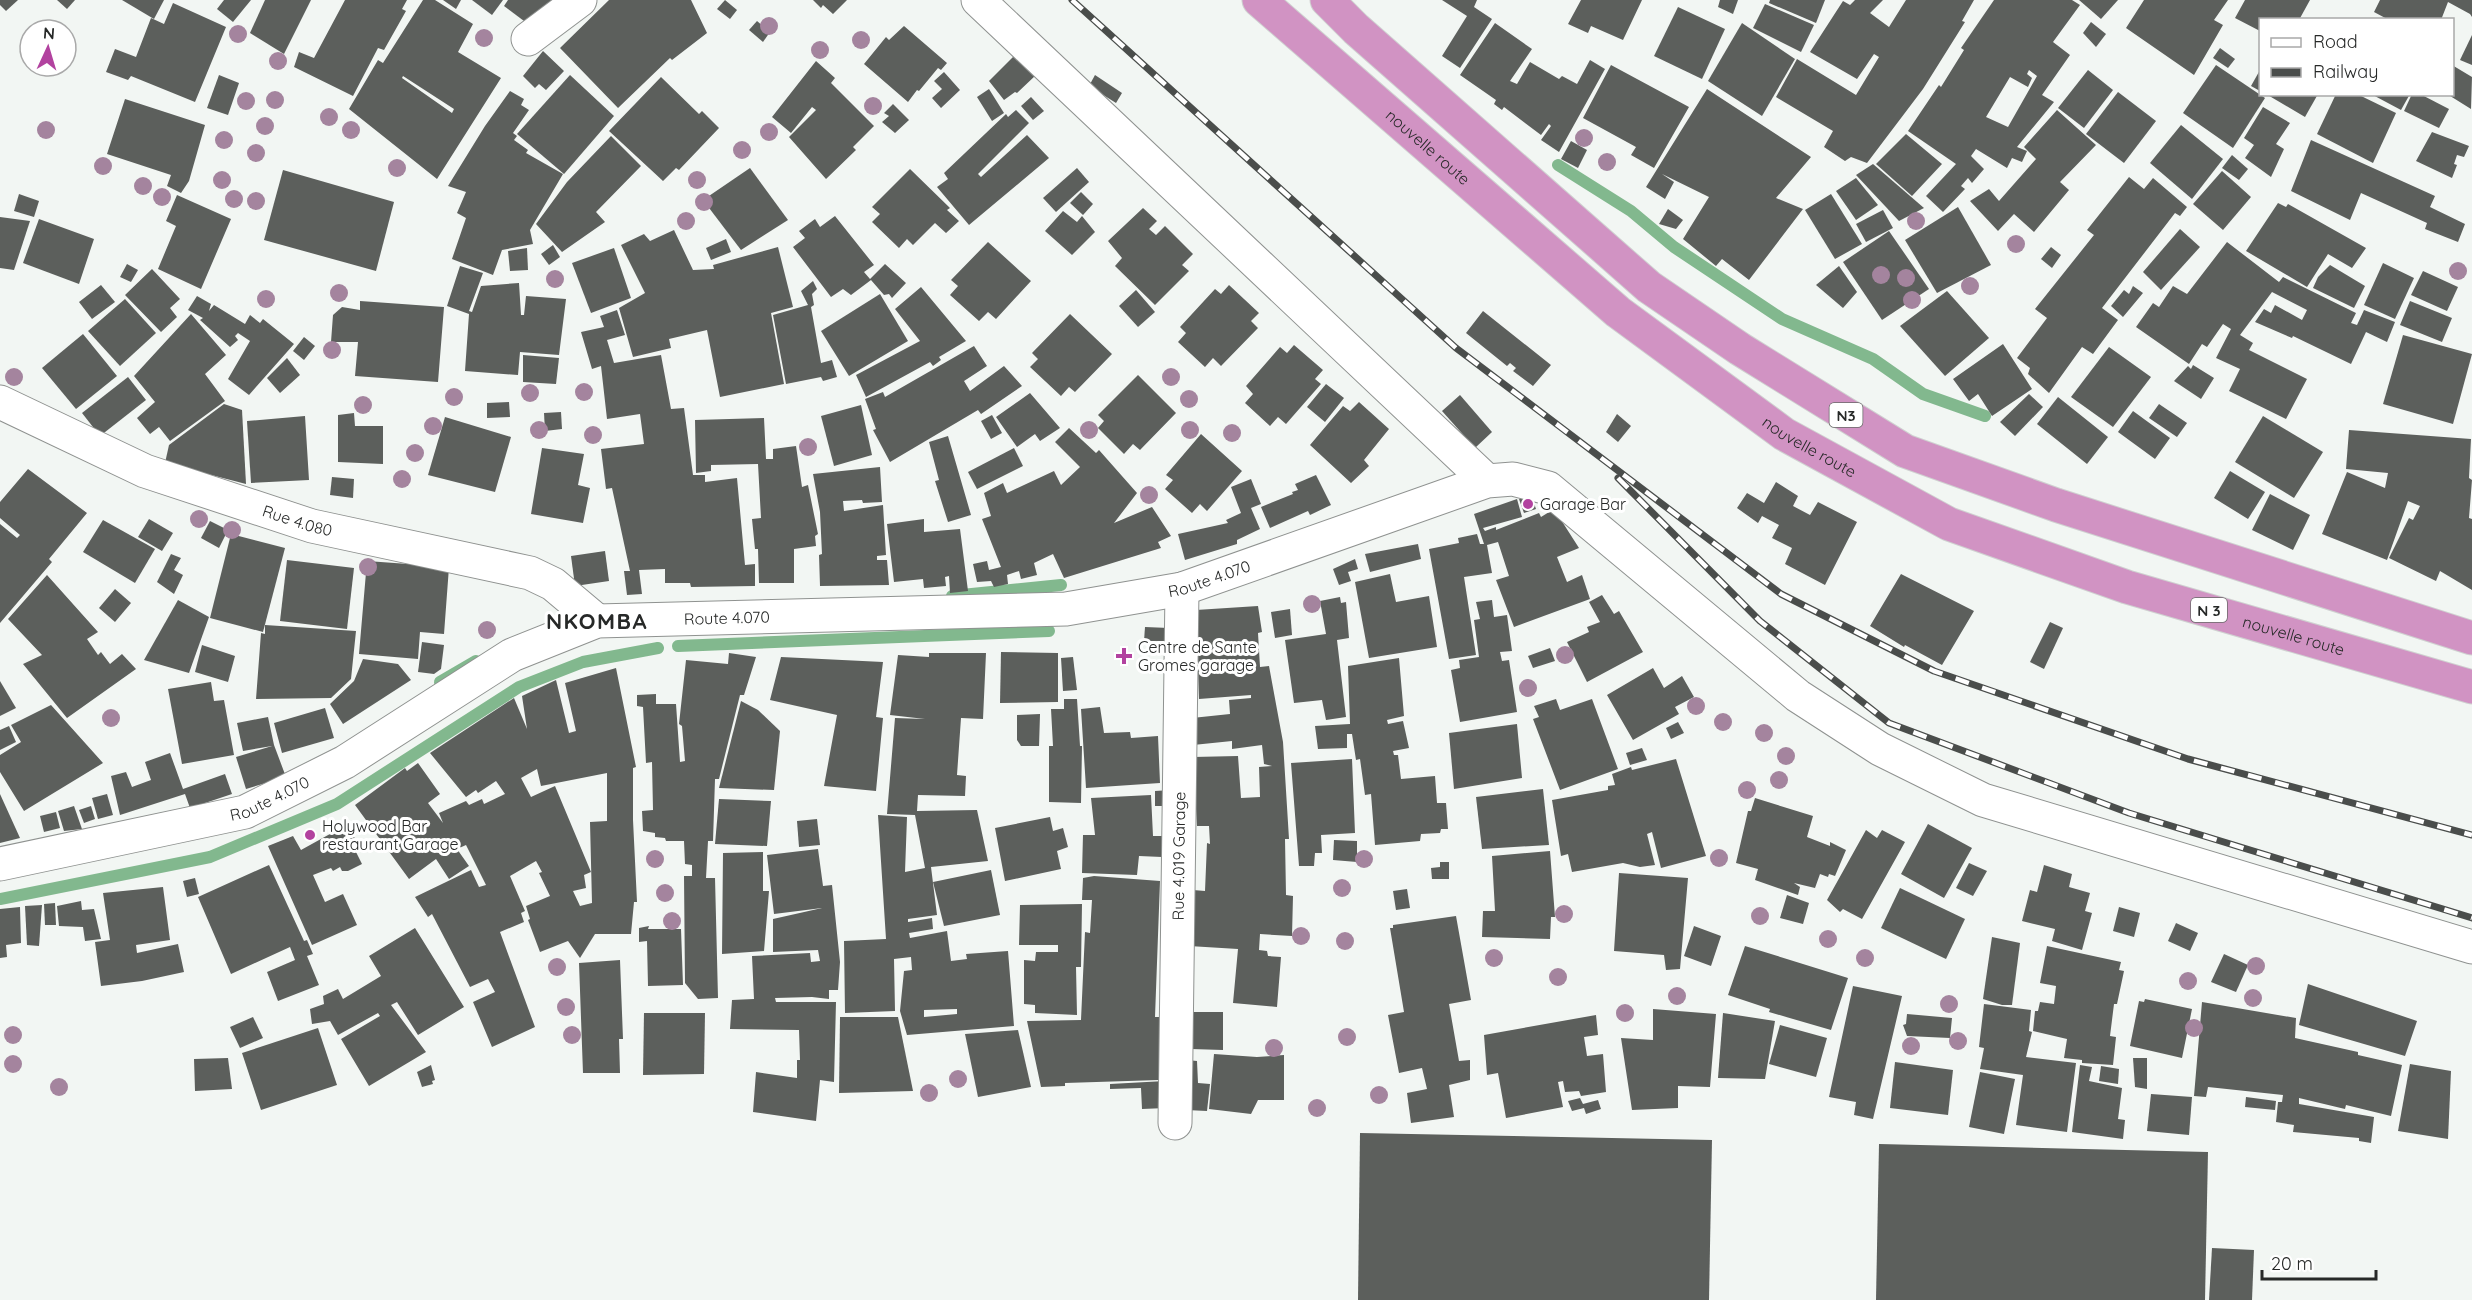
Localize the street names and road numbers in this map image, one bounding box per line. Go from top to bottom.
street label: nouvelle route [1382,105,1474,189]
road number: N3 [1830,403,1862,427]
street label: nouvelle route [1759,412,1860,482]
street label: Rue 4.080 [260,500,334,540]
street label: Route 4.070 [1167,556,1253,601]
road number: N 3 [2191,598,2227,622]
street label: Route 4.070 [684,607,770,629]
street label: nouvelle route [2240,611,2347,660]
street label: Route 4.070 [228,772,313,825]
street label: Rue 4.019 Garage [1168,792,1189,920]

